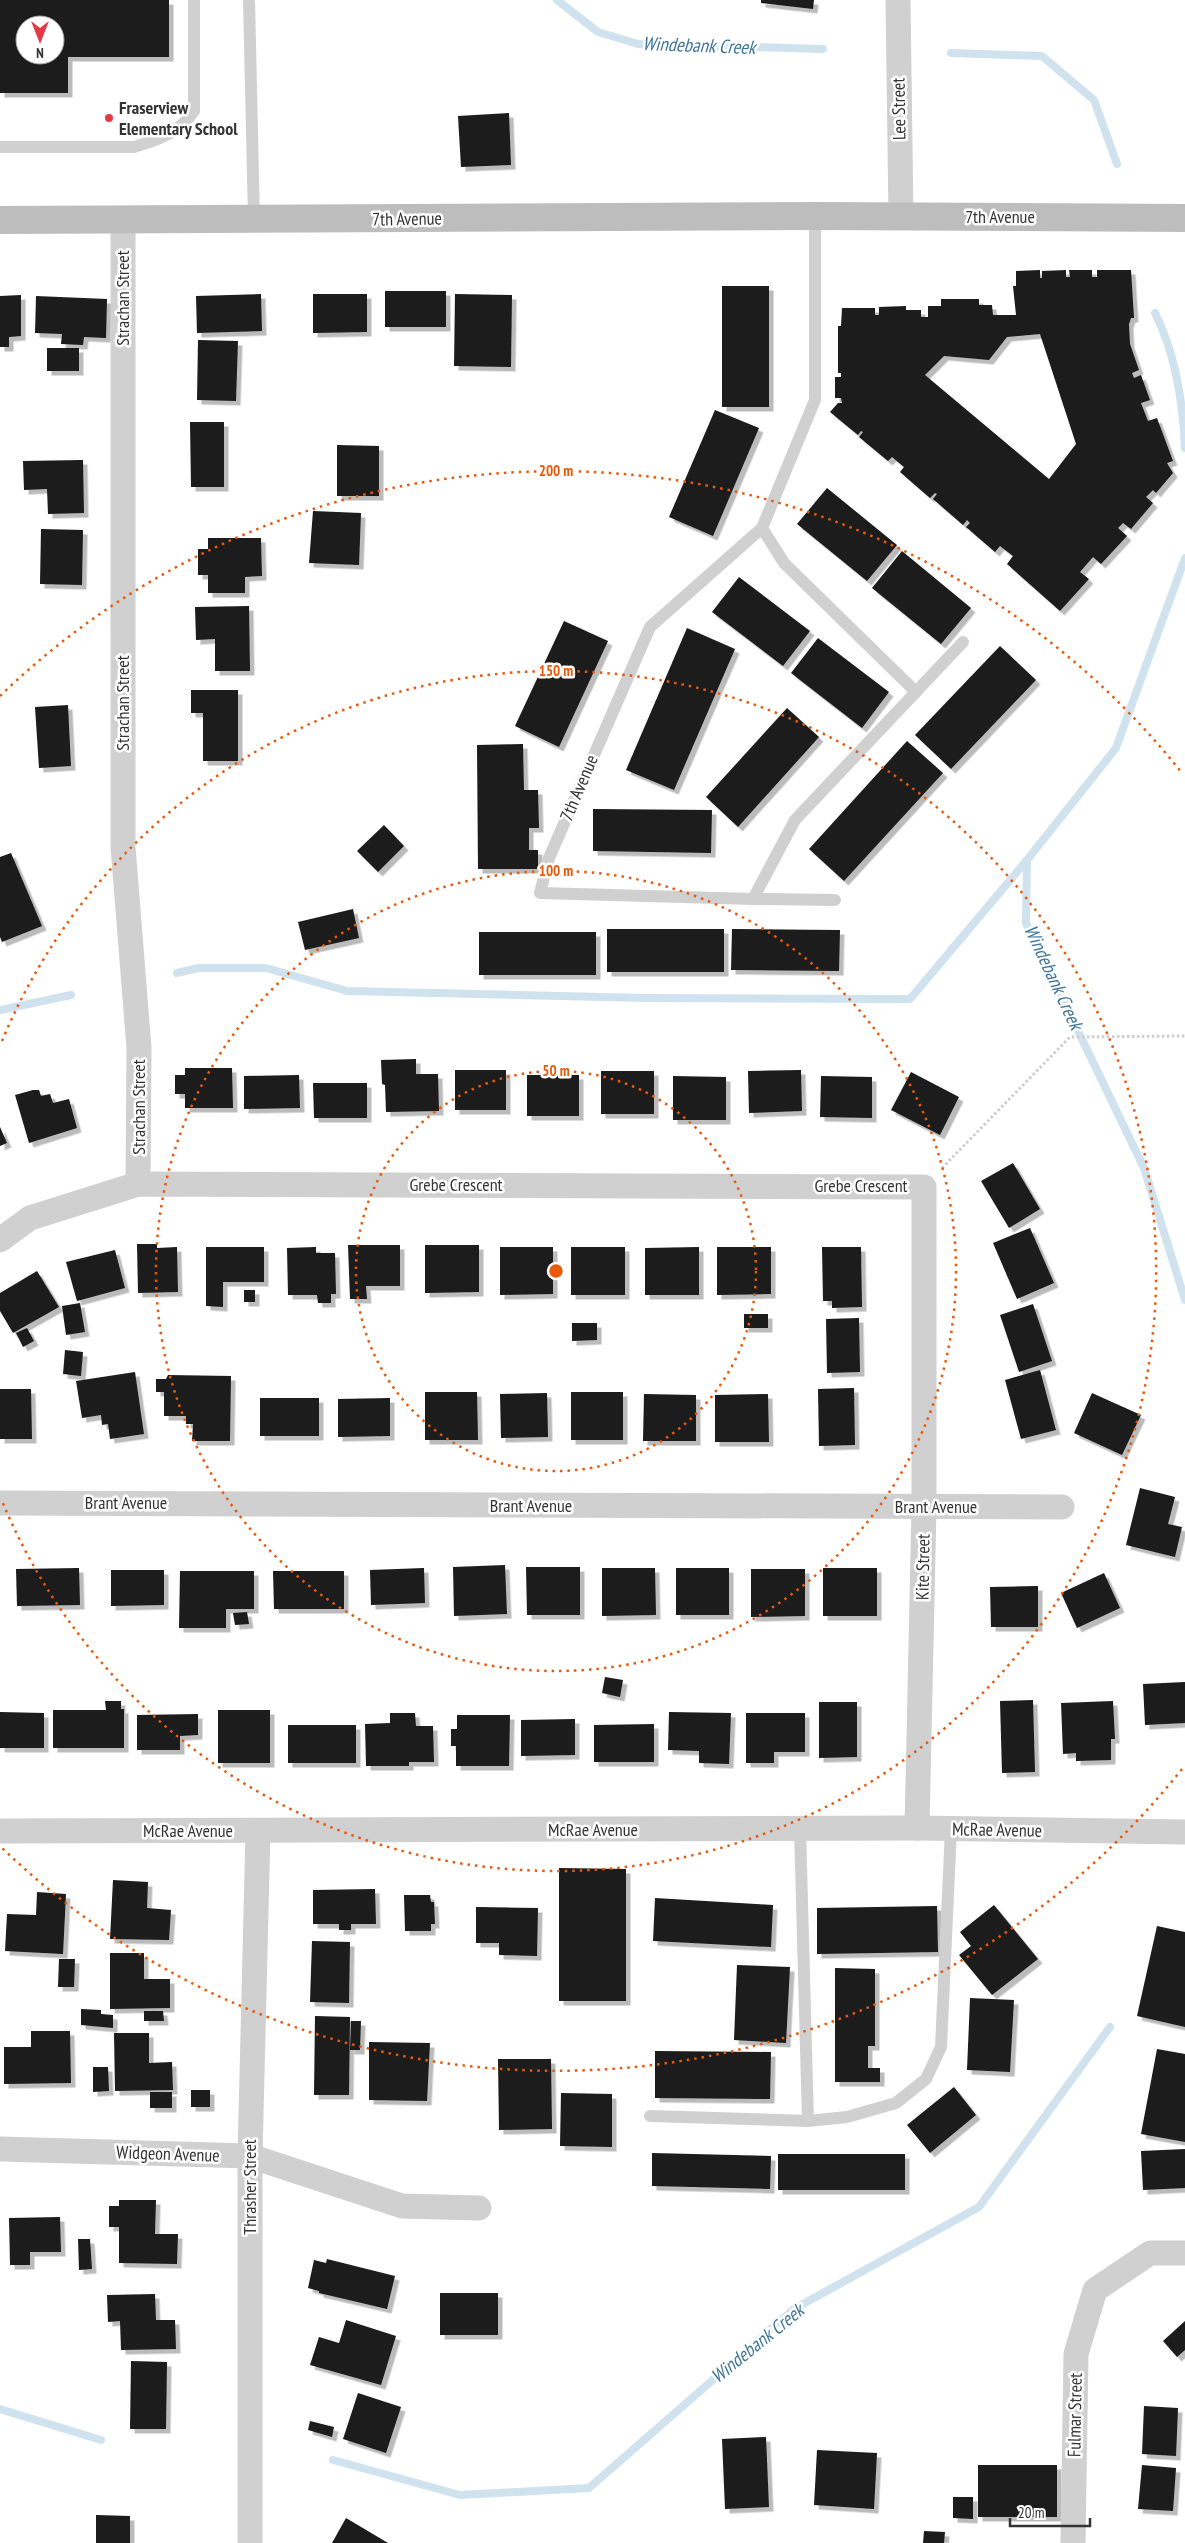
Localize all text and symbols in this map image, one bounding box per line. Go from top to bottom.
north arrow [15,15,65,65]
water label: Windebank Creek [642,31,759,59]
text: N [36,44,44,62]
street label: Lee Street [886,78,911,140]
place label: Fraserview Elementary School [119,96,238,140]
marker: Fraserview Elementary School [103,112,115,124]
street label: 7th Avenue [965,205,1035,228]
street label: 7th Avenue [372,206,442,231]
street label: Strachan Street [111,250,134,346]
text: 200 m [539,461,573,480]
street label: Strachan Street [111,655,134,751]
text: 150 m [539,661,573,680]
street label: 7th Avenue [554,751,603,824]
text: 100 m [539,861,573,880]
water label: Windebank Creek [1019,921,1090,1036]
street label: Strachan Street [127,1059,150,1155]
text: 50 m [542,1061,570,1080]
street label: Grebe Crescent [409,1173,503,1196]
street label: Grebe Crescent [814,1174,908,1197]
centre of rings [547,1262,565,1280]
street label: Brant Avenue [85,1491,167,1514]
street label: Brant Avenue [490,1494,572,1517]
street label: Brant Avenue [895,1495,977,1518]
street label: Kite Street [910,1534,935,1600]
street label: McRae Avenue [952,1817,1042,1842]
street label: McRae Avenue [548,1818,638,1841]
street label: McRae Avenue [143,1819,233,1842]
street label: Thrasher Street [238,2139,261,2235]
street label: Widgeon Avenue [116,2140,220,2167]
water label: Windebank Creek [706,2296,811,2388]
street label: Fulmar Street [1062,2373,1087,2457]
scale bar [1010,2496,1090,2528]
text: 20 m [1018,2503,1044,2522]

